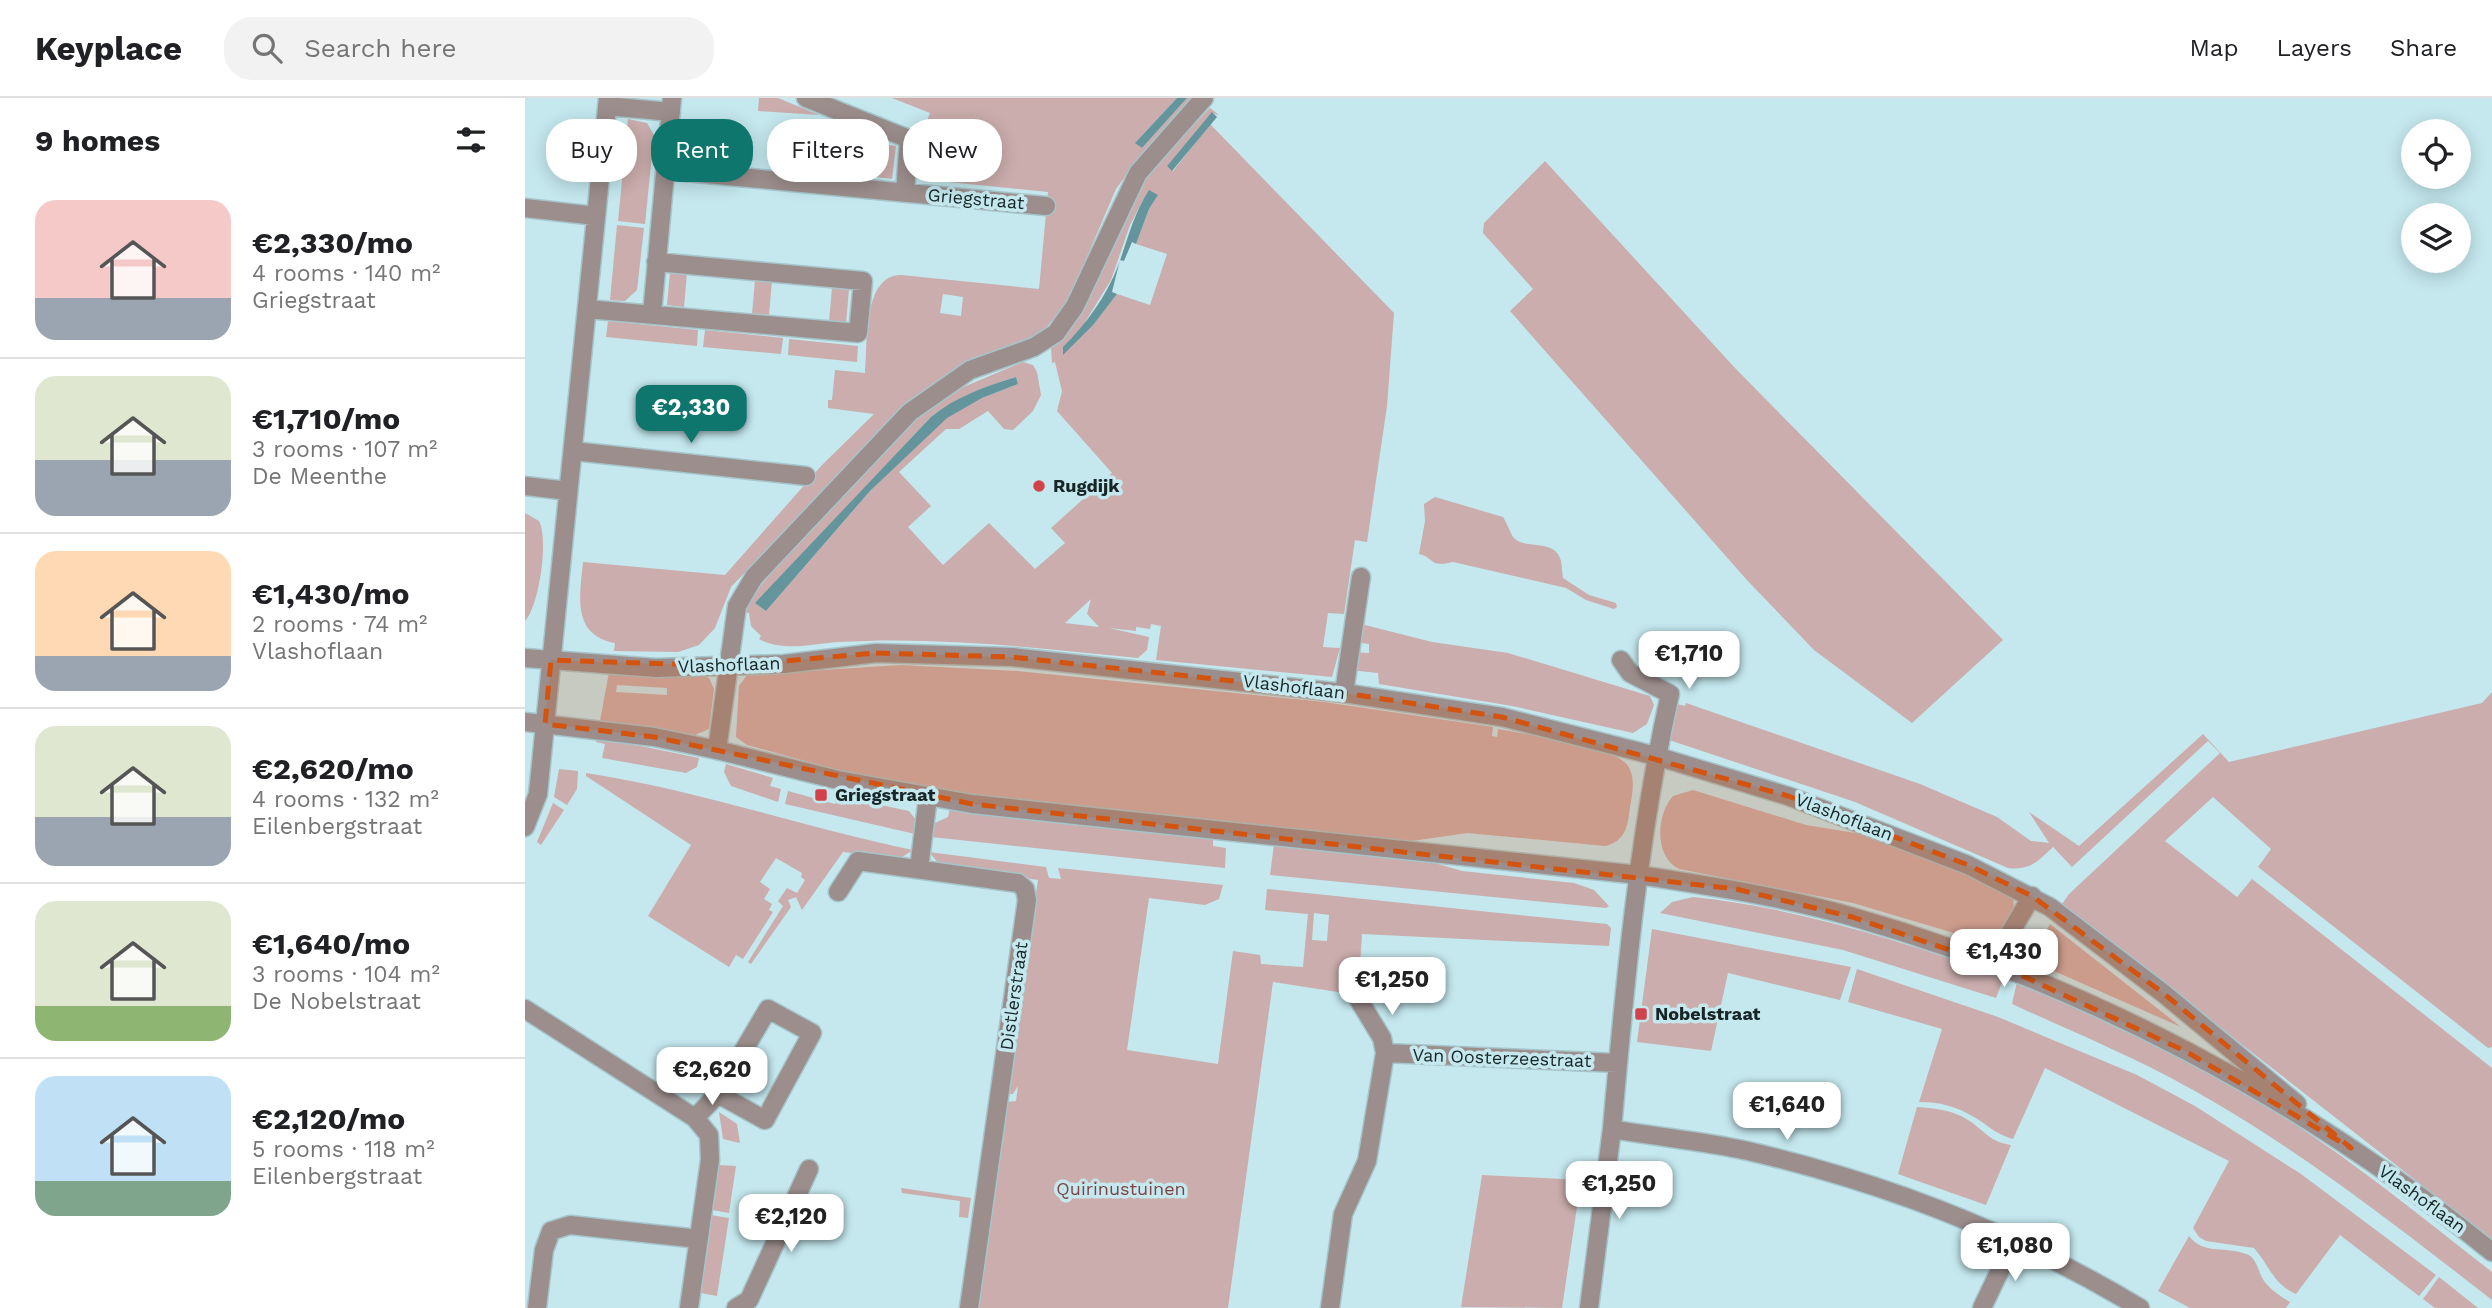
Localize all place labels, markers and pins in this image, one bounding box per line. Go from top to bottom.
pin: €2,330 [634,386,748,445]
place label: Rugdijk [1053,475,1120,496]
marker: Rugdijk [1031,478,1047,494]
pin: €1,710 [1632,632,1746,691]
place label: Griegstraat [835,784,935,805]
marker: Griegstraat [813,787,829,803]
pin: €1,430 [1947,930,2061,989]
pin: €1,250 [1335,958,1449,1017]
place label: Nobelstraat [1655,1003,1761,1024]
marker: Nobelstraat [1633,1006,1649,1022]
pin: €2,620 [655,1048,769,1107]
pin: €1,640 [1730,1082,1844,1142]
pin: €1,250 [1562,1162,1676,1221]
pin: €2,120 [734,1194,848,1254]
pin: €1,080 [1958,1224,2072,1283]

